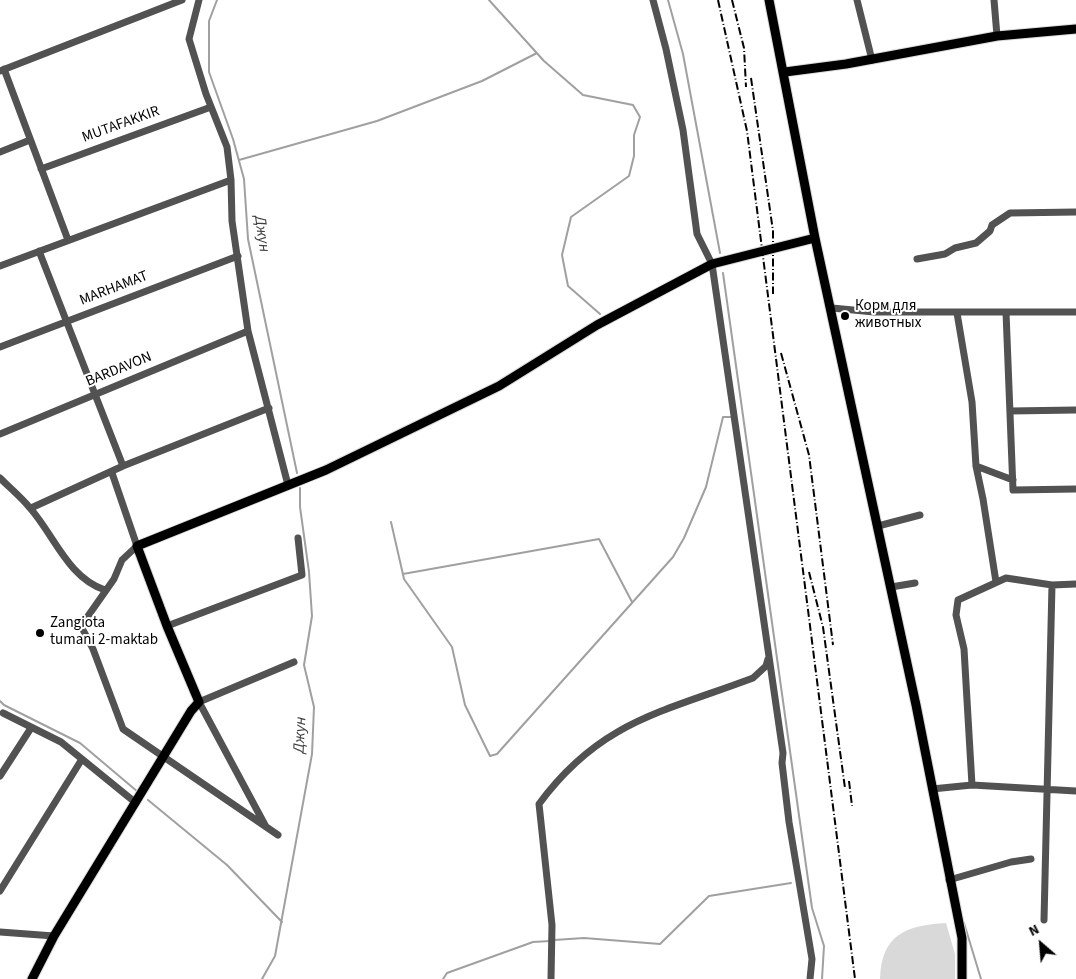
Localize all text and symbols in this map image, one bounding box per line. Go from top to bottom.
street label: MUTAFAKKIR [80,103,162,147]
water label: Джун [249,214,273,254]
street label: MARHAMAT [77,268,151,310]
place label: Корм для животных [855,298,921,333]
marker: Корм для животных [839,310,851,322]
street label: BARDAVON [83,349,155,391]
place label: Zangiota tumani 2-maktab [50,615,158,650]
marker: Zangiota tumani 2-maktab [34,627,46,639]
water label: Джун [290,716,312,754]
north arrow [1016,919,1066,969]
text: N [1026,920,1043,942]

